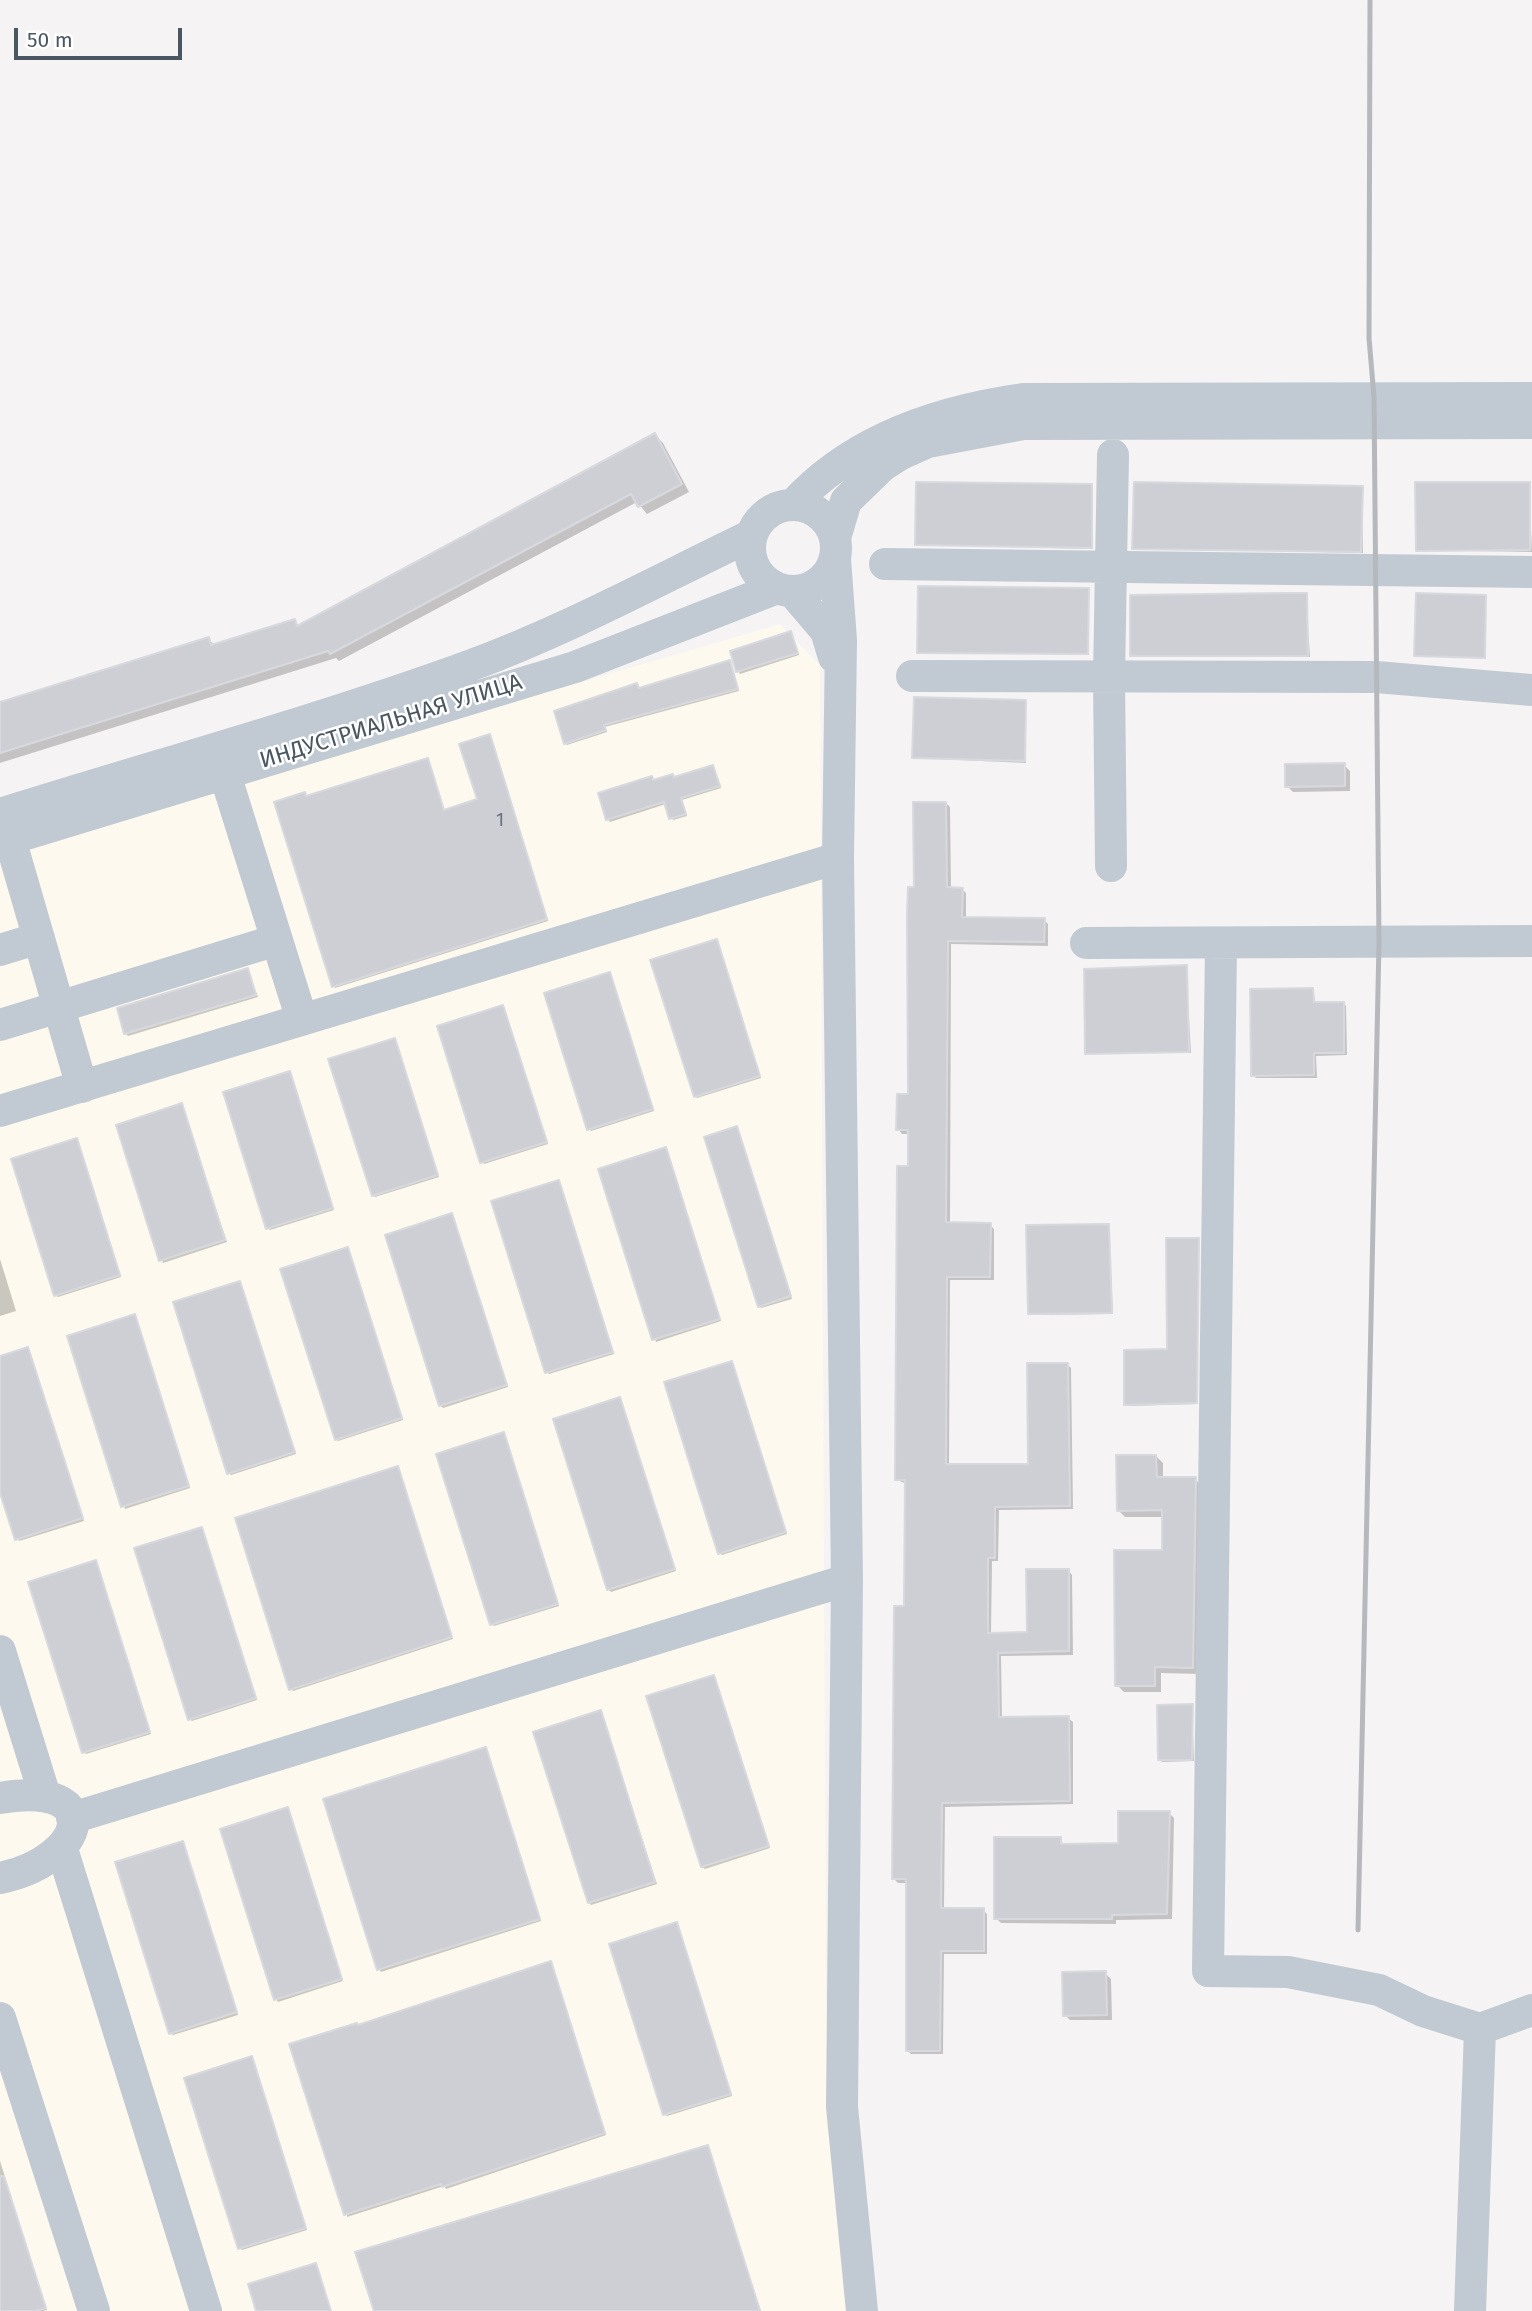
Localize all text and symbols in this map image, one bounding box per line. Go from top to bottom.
scale bar [18,14,186,58]
text: 50 m [27,27,73,53]
street label: ИНДУСТРИАЛЬНАЯ УЛИЦА [257,669,525,775]
house number: 1 [496,810,504,832]

